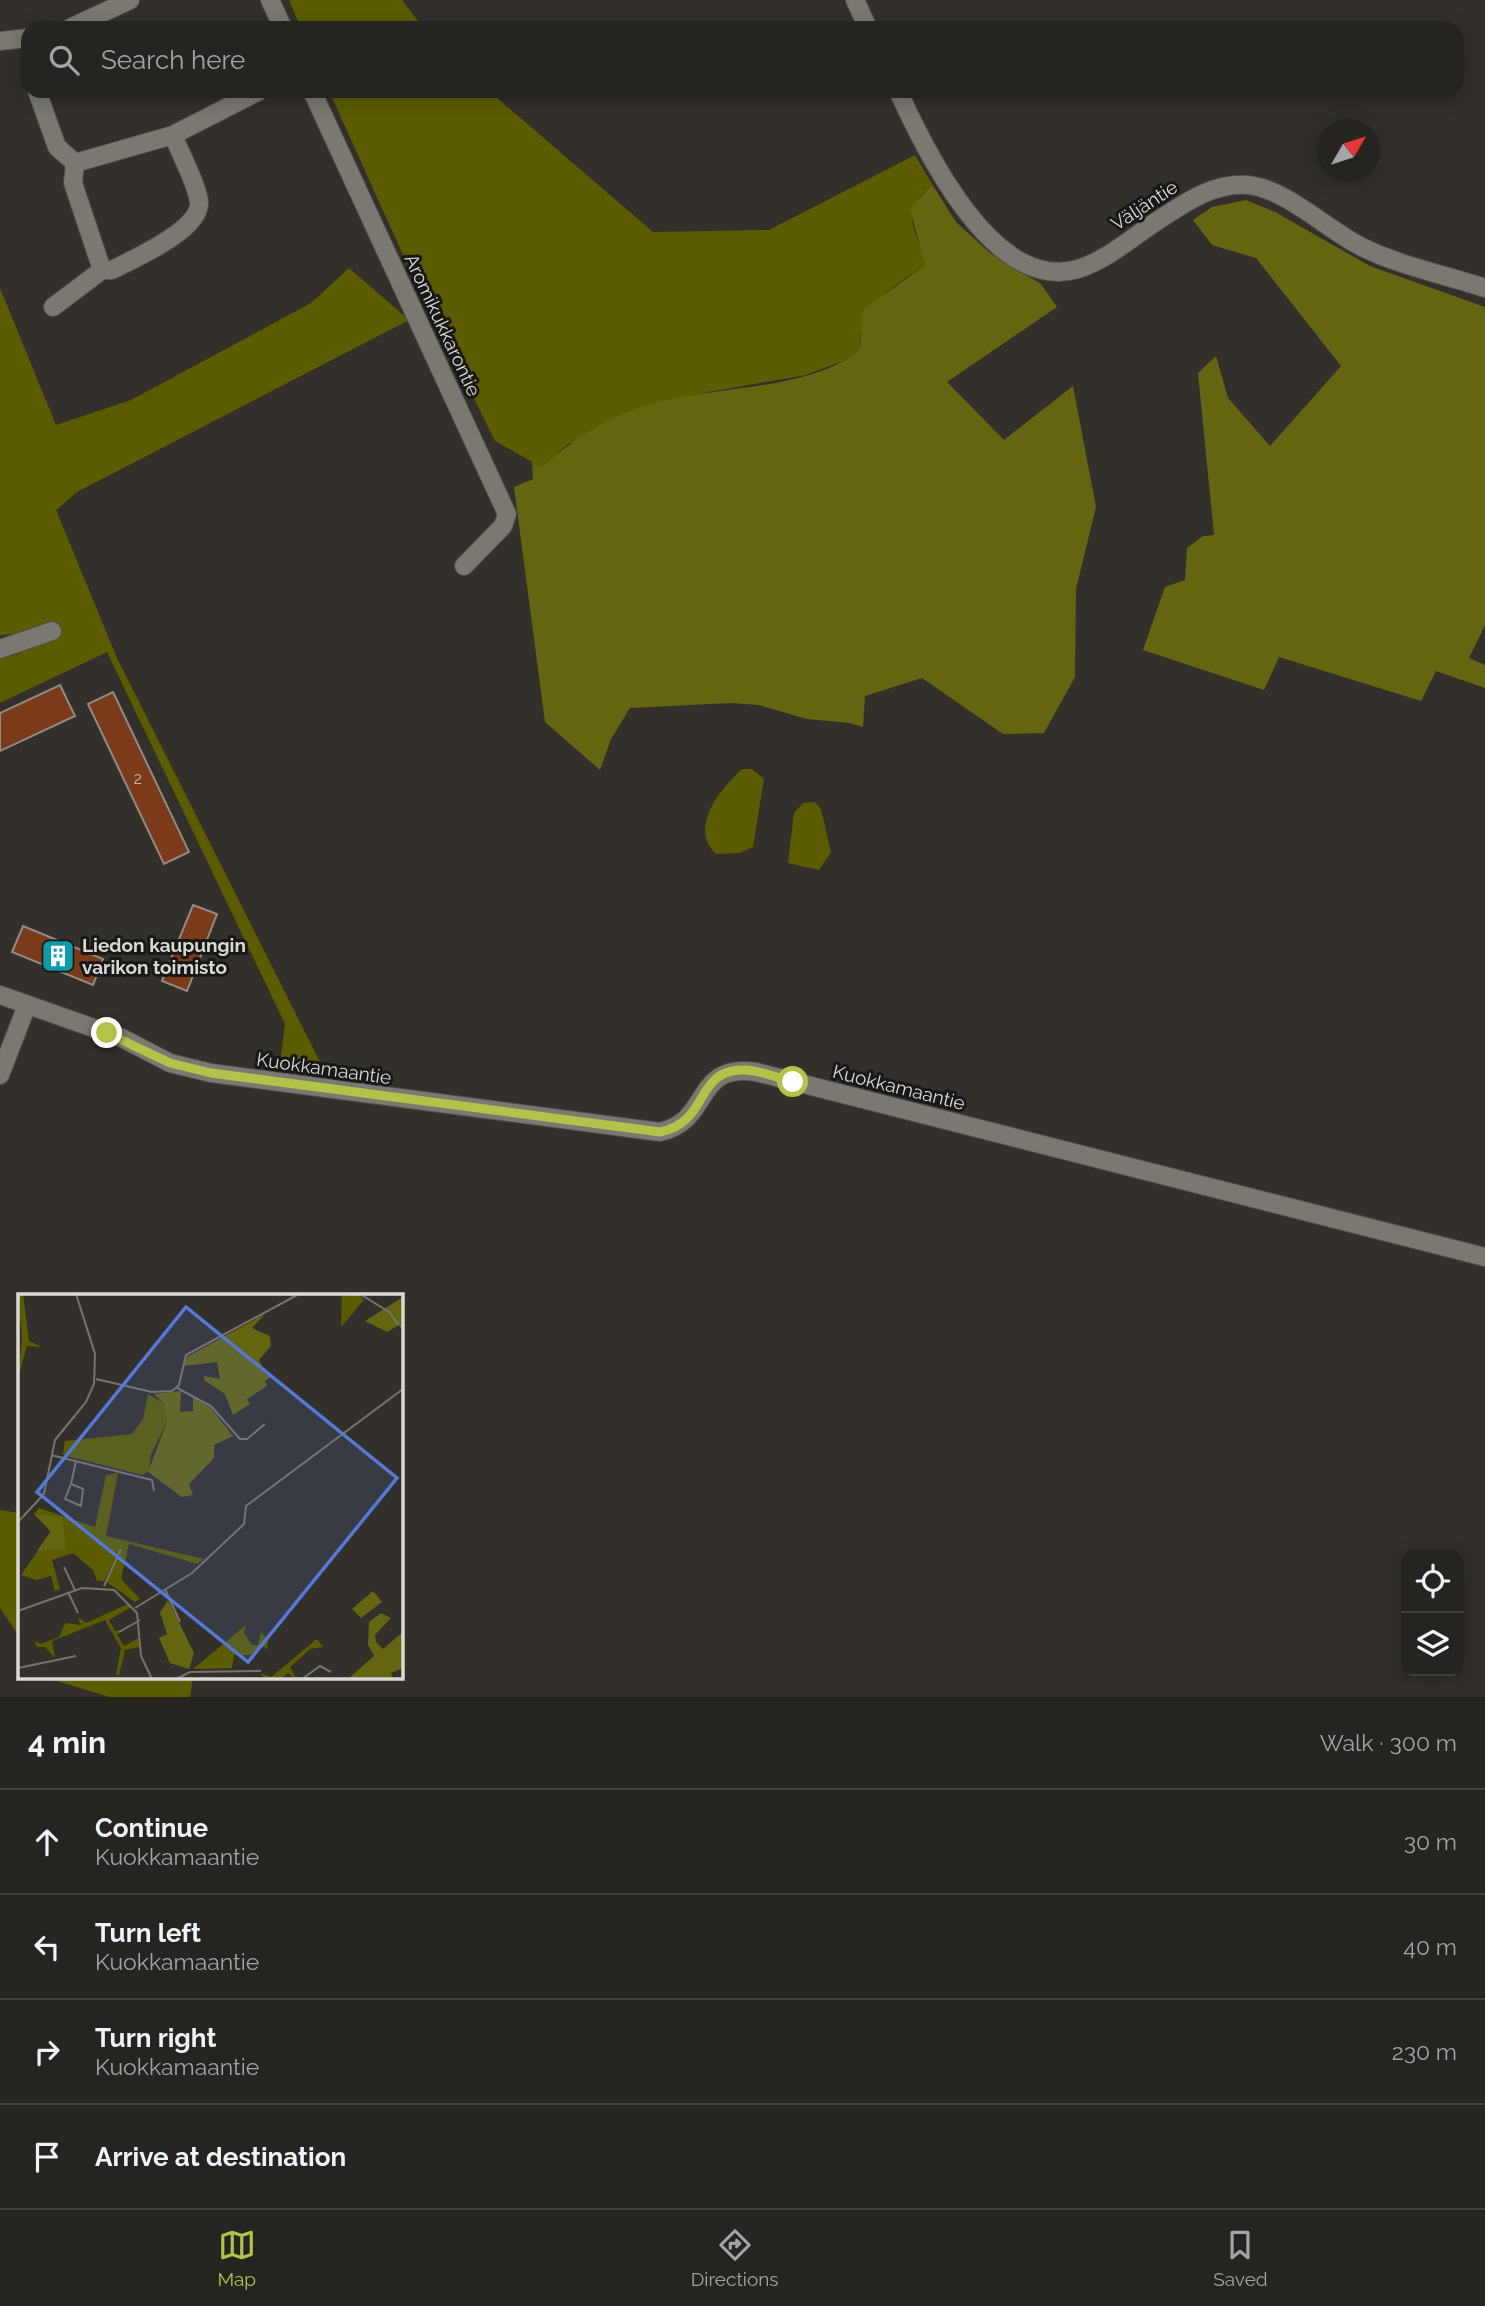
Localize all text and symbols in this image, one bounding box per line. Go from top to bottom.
search box [21,21,1464,98]
icon: search [45,41,83,79]
text: Search here [101,45,245,75]
north arrow [1317,119,1380,182]
street label: Väljäntie [1107,175,1181,235]
street label: Aromikukkarontie [400,250,486,400]
house number: 2 [134,769,142,788]
place label: Liedon kaupungin varikon toimisto [82,934,246,978]
building icon: Liedon kaupungin varikon toimisto [39,937,77,975]
route end [91,1017,122,1048]
street label: Kuokkamaantie [255,1048,393,1088]
street label: Kuokkamaantie [830,1060,968,1114]
route start [777,1066,808,1097]
inset map [18,1294,402,1680]
map controls [1401,1550,1464,1676]
button: locate [1401,1550,1464,1613]
button: layers [1401,1613,1464,1676]
text: 4 min [28,1725,106,1760]
text: Walk · 300 m [1320,1729,1457,1756]
text: Continue [95,1813,208,1843]
icon: ahead [28,1823,66,1861]
text: 30 m [1404,1828,1457,1855]
text: Kuokkamaantie [95,1843,259,1870]
text: Turn left [95,1918,201,1948]
icon: left [28,1928,66,1966]
text: 40 m [1403,1933,1457,1960]
text: Kuokkamaantie [95,1948,259,1975]
text: Turn right [95,2023,216,2053]
icon: right [28,2033,66,2071]
text: 230 m [1392,2038,1457,2065]
text: Kuokkamaantie [95,2053,259,2080]
icon: arrive [28,2138,66,2176]
text: Arrive at destination [95,2142,346,2172]
tab: Map [217,2226,256,2290]
tab: Directions [691,2226,779,2290]
tab: Saved [1213,2226,1268,2290]

